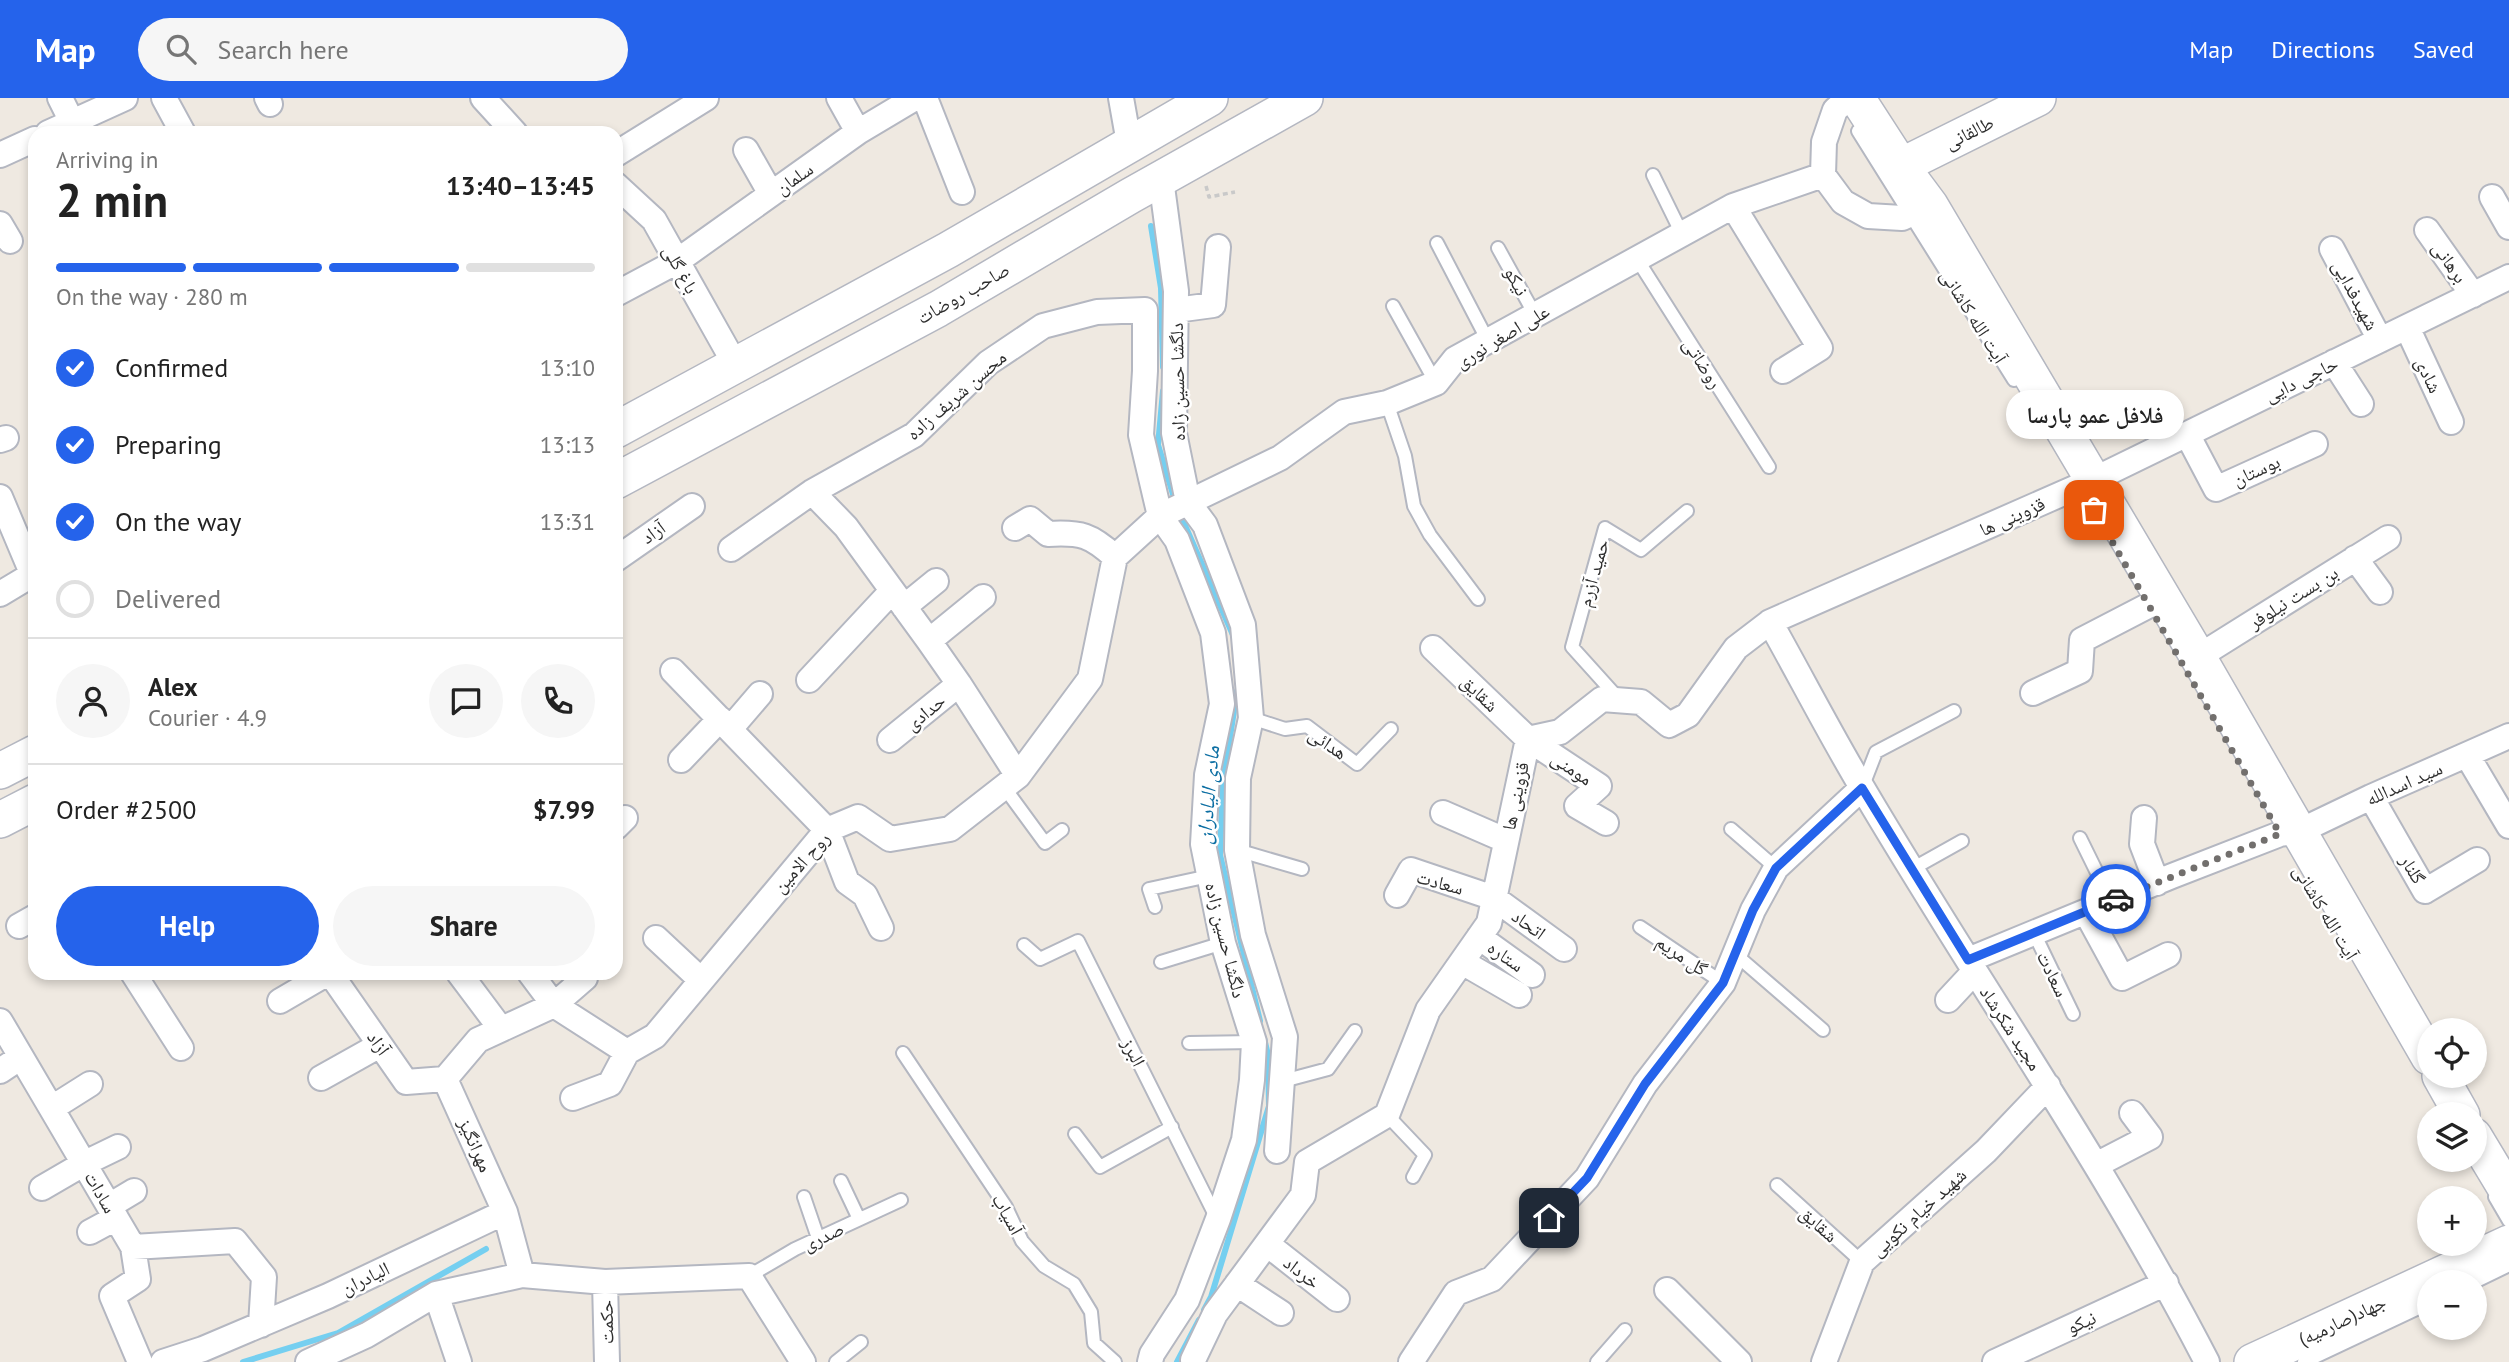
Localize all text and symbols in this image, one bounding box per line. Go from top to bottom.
search box [138,18,628,81]
text: Map [35,28,96,71]
icon: search [162,30,200,68]
text: Search here [218,33,349,66]
text: Map [2189,34,2233,65]
text: Directions [2271,34,2375,65]
text: Saved [2413,34,2474,65]
street label: طالقانی [1940,110,1998,154]
text: Arriving in [56,145,158,174]
street label: سلمان [770,156,818,200]
text: 13:40–13:45 [446,169,595,202]
text: 2 min [56,170,168,230]
street label: برهانی [2427,236,2473,288]
street label: باغ گلی [658,240,704,298]
street label: شهیدفدایی [2327,256,2385,334]
street label: صاحب روضات [912,257,1014,329]
street label: نیکو [1499,262,1535,300]
street label: آیت الله کاشانی [1936,264,2013,369]
text: On the way · 280 m [56,282,248,311]
street label: علی اصغر نوری [1451,298,1554,373]
street label: دلگشا حسین زاده [1164,323,1190,441]
street label: روضاتی [1678,333,1728,393]
street label: محسن شریف زاده [901,345,1011,445]
icon: check [56,349,94,387]
text: Confirmed [115,351,228,384]
street label: حاجی دایی [2260,351,2342,407]
text: 13:10 [540,353,595,382]
street label: شادی [2410,353,2448,397]
callout: فلافل عمو پارسا [2005,391,2183,440]
text: فلافل عمو پارسا [2027,400,2164,429]
icon: check [56,426,94,464]
text: Preparing [115,428,222,461]
text: 13:13 [540,430,595,459]
street label: بوستان [2229,449,2283,491]
pin [2064,480,2124,540]
street label: قزوینی ها [1976,491,2049,541]
icon: bag [2075,491,2113,529]
icon: check [56,503,94,541]
text: On the way [115,505,241,538]
text: 13:31 [540,507,595,536]
street label: آزاد [636,515,671,549]
street label: حمید آزرم [1572,536,1616,610]
street label: بن بست نیلوفر [2243,560,2342,634]
text: Delivered [115,582,221,615]
button: person [56,664,130,738]
button: chat [429,664,503,738]
button: phone [521,664,595,738]
street label: شقایق [1456,669,1504,717]
text: Alex [148,670,198,703]
street label: حدادی [900,688,950,736]
text: Courier · 4.9 [148,703,267,732]
street label: هدائی [1304,721,1352,765]
water label: مادی الیادران [1190,744,1225,845]
street label: مومنی [1547,746,1597,790]
street label: سید اسدالله [2362,756,2446,810]
street label: قزوینی ها [1496,760,1534,832]
text: Order #2500 [56,793,196,826]
text: $7.99 [533,793,595,826]
street label: روح الامین [767,826,835,898]
street label: گلنار [2394,849,2431,888]
street label: آیت الله کاشانی [2288,860,2364,965]
street label: سعادت [1414,864,1466,900]
courier [2081,864,2151,934]
street label: دلگشا حسین زاده [1200,880,1252,1000]
icon: car [2097,880,2135,918]
button: Help [56,886,319,966]
button: Share [333,886,595,966]
street label: اتحاد [1507,904,1551,944]
street label: گل مریم [1651,929,1712,982]
street label: ستاره [1483,935,1529,977]
street label: سعادت [2032,947,2074,1001]
street label: مجید شکرشاد [1975,981,2047,1075]
map controls [2417,1018,2487,1340]
button: locate [2417,1018,2487,1088]
street label: آزاد [362,1026,396,1061]
street label: البرز [1116,1033,1151,1070]
button: layers [2417,1102,2487,1172]
street label: مهرانگیز [453,1113,498,1176]
street label: شهید خیام نکویی [1865,1163,1972,1263]
street label: سادات [80,1167,122,1217]
button: + [2417,1186,2487,1256]
pin [1519,1188,1579,1248]
street label: آسیاب [987,1189,1030,1240]
icon: home [1530,1199,1568,1237]
street label: شقایق [1795,1201,1843,1247]
street label: صدری [798,1216,848,1256]
street label: خرداد [1279,1250,1325,1294]
street label: الیادران [337,1256,393,1300]
button: − [2417,1270,2487,1340]
street label: جهاد(صارمیه) [2294,1289,2390,1351]
street label: حکمت [594,1300,618,1344]
street label: نیکو [2063,1305,2099,1339]

